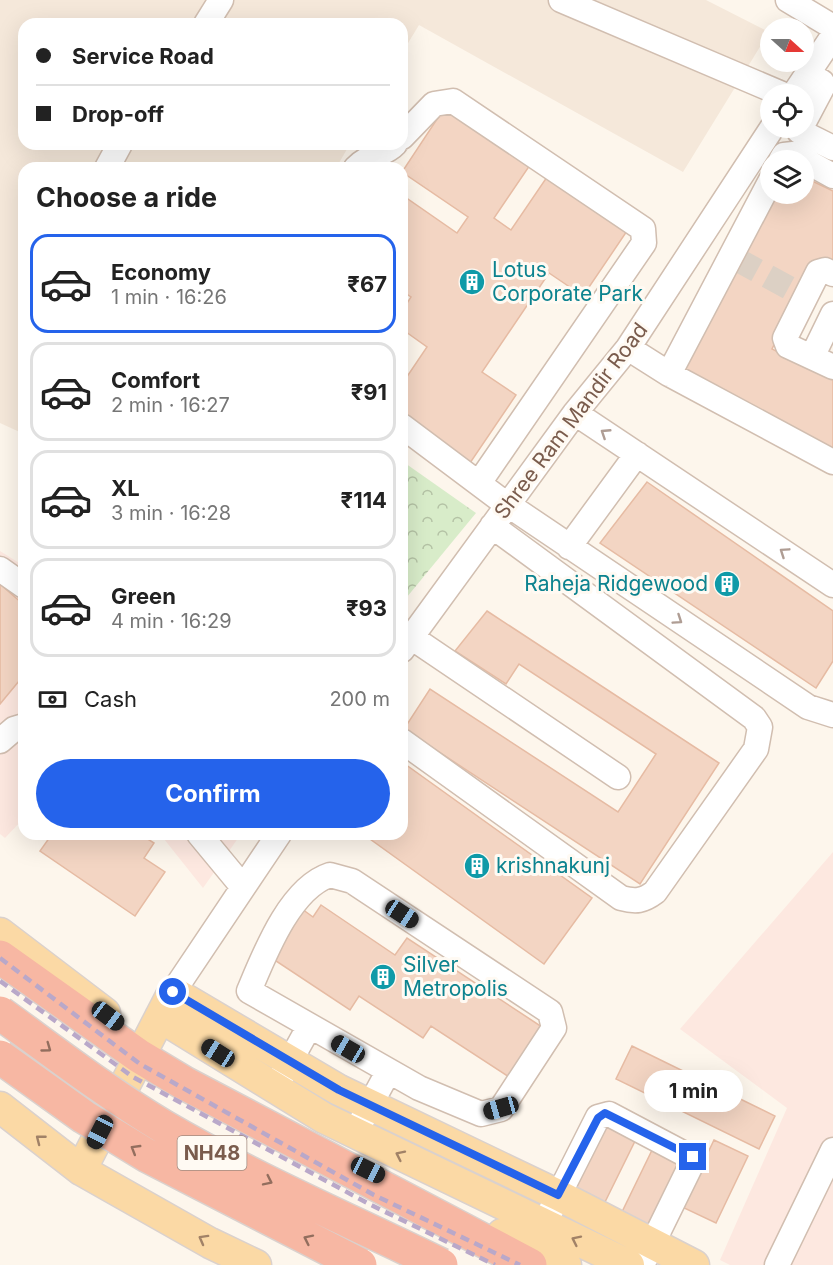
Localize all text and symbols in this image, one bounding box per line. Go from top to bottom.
north arrow [760,18,814,72]
map controls [760,18,814,204]
text: Service Road [72,43,214,69]
button: locate [760,84,814,138]
text: Drop-off [72,101,164,127]
button: layers [760,150,814,204]
text: Choose a ride [36,181,217,214]
icon: car [39,257,93,311]
place label: Lotus Corporate Park [492,257,644,306]
text: Economy [111,259,211,285]
building icon: Lotus Corporate Park [457,267,487,297]
text: ₹67 [347,271,387,297]
text: 1 min · 16:26 [111,285,227,309]
street label: Shree Ram Mandir Road [489,318,652,524]
icon: car [39,365,93,419]
text: Comfort [111,367,200,393]
text: ₹91 [351,379,387,405]
text: 2 min · 16:27 [111,393,230,417]
one-way arrow [600,429,611,440]
icon: car [39,473,93,527]
text: XL [111,475,140,501]
text: ₹114 [341,487,387,513]
text: 3 min · 16:28 [111,501,231,525]
one-way arrow [780,548,791,559]
building icon: Raheja Ridgewood [712,569,742,599]
place label: Raheja Ridgewood [524,571,708,596]
icon: car [39,581,93,635]
text: Green [111,583,176,609]
text: ₹93 [346,595,387,621]
text: 4 min · 16:29 [111,609,232,633]
one-way arrow [672,612,682,624]
icon: cash [36,683,69,716]
text: Cash [84,686,137,712]
text: 200 m [329,687,390,711]
button: Confirm [36,759,390,828]
building icon: krishnakunj [462,851,492,881]
place label: krishnakunj [496,853,610,878]
car [382,897,422,931]
place label: Silver Metropolis [403,952,508,1001]
building icon: Silver Metropolis [368,962,398,992]
route start [159,978,186,1005]
car [88,998,128,1034]
car [328,1032,368,1066]
car [198,1036,238,1070]
one-way arrow [41,1040,52,1051]
callout: 1 min [644,1070,742,1112]
text: 1 min [669,1079,718,1103]
car [481,1094,521,1122]
car [84,1112,116,1152]
one-way arrow [36,1135,47,1146]
road number: NH48 [178,1136,246,1170]
route end [679,1143,706,1170]
one-way arrow [131,1144,141,1156]
one-way arrow [396,1150,407,1162]
car [348,1154,388,1186]
one-way arrow [261,1173,272,1185]
one-way arrow [199,1235,209,1246]
one-way arrow [304,1235,314,1246]
one-way arrow [571,1235,582,1247]

